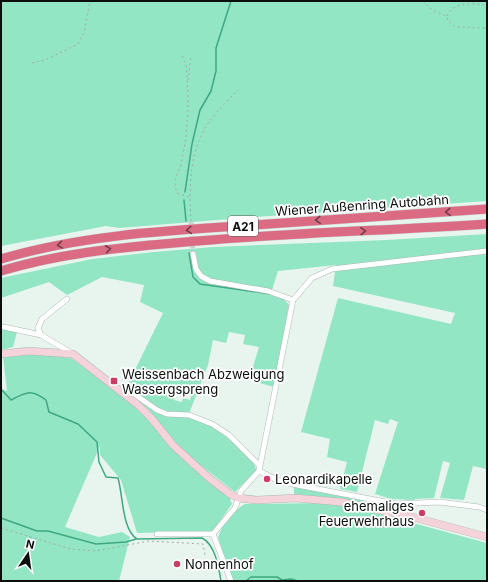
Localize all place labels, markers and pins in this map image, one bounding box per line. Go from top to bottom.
place label: Weissenbach Abzweigung Wassergspreng [122,366,284,397]
marker: Weissenbach Abzweigung Wassergspreng [109,376,119,386]
place label: Leonardikapelle [275,471,372,487]
marker: Leonardikapelle [262,474,272,484]
place label: ehemaliges Feuerwehrhaus [319,498,414,529]
marker: ehemaliges Feuerwehrhaus [417,508,427,518]
place label: Nonnenhof [185,556,254,572]
marker: Nonnenhof [172,559,182,569]

